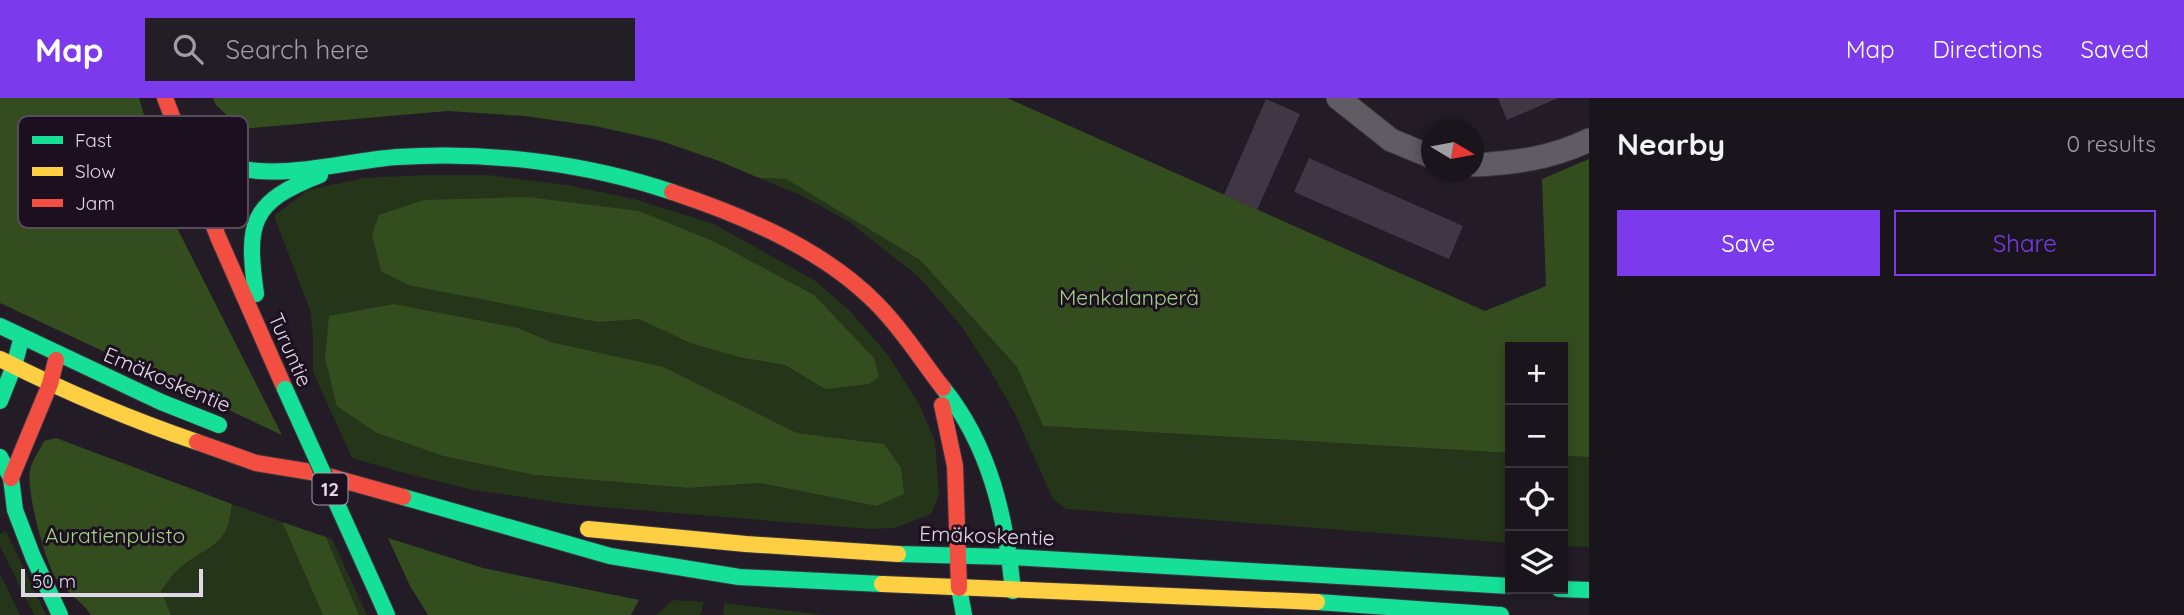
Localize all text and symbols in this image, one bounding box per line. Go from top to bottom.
search box [145,18,635,81]
text: Map [35,29,103,70]
icon: search [169,30,207,68]
text: Search here [225,33,369,66]
text: Map [1846,34,1895,64]
text: Directions [1933,34,2043,64]
text: Saved [2081,34,2149,64]
legend [18,116,248,228]
north arrow [1421,119,1484,182]
text: Nearby [1617,125,1725,163]
text: Fast [75,128,112,152]
text: 0 results [2067,129,2156,158]
text: Slow [75,159,116,183]
text: Jam [75,191,115,215]
button: Save [1617,210,1880,276]
button: Share [1894,210,2156,276]
park label: Menkalanperä [1059,284,1199,310]
street label: Turuntie [263,309,319,390]
street label: Emäkoskentie [100,341,235,417]
map controls [1505,342,1568,594]
button: + [1505,342,1568,405]
button: − [1505,405,1568,468]
button: locate [1505,468,1568,531]
road number: 12 [312,474,348,504]
street label: Emäkoskentie [919,520,1055,550]
park label: Auratienpuisto [45,522,185,548]
button: layers [1505,531,1568,594]
scale bar [21,566,203,598]
text: 50 m [32,569,76,593]

